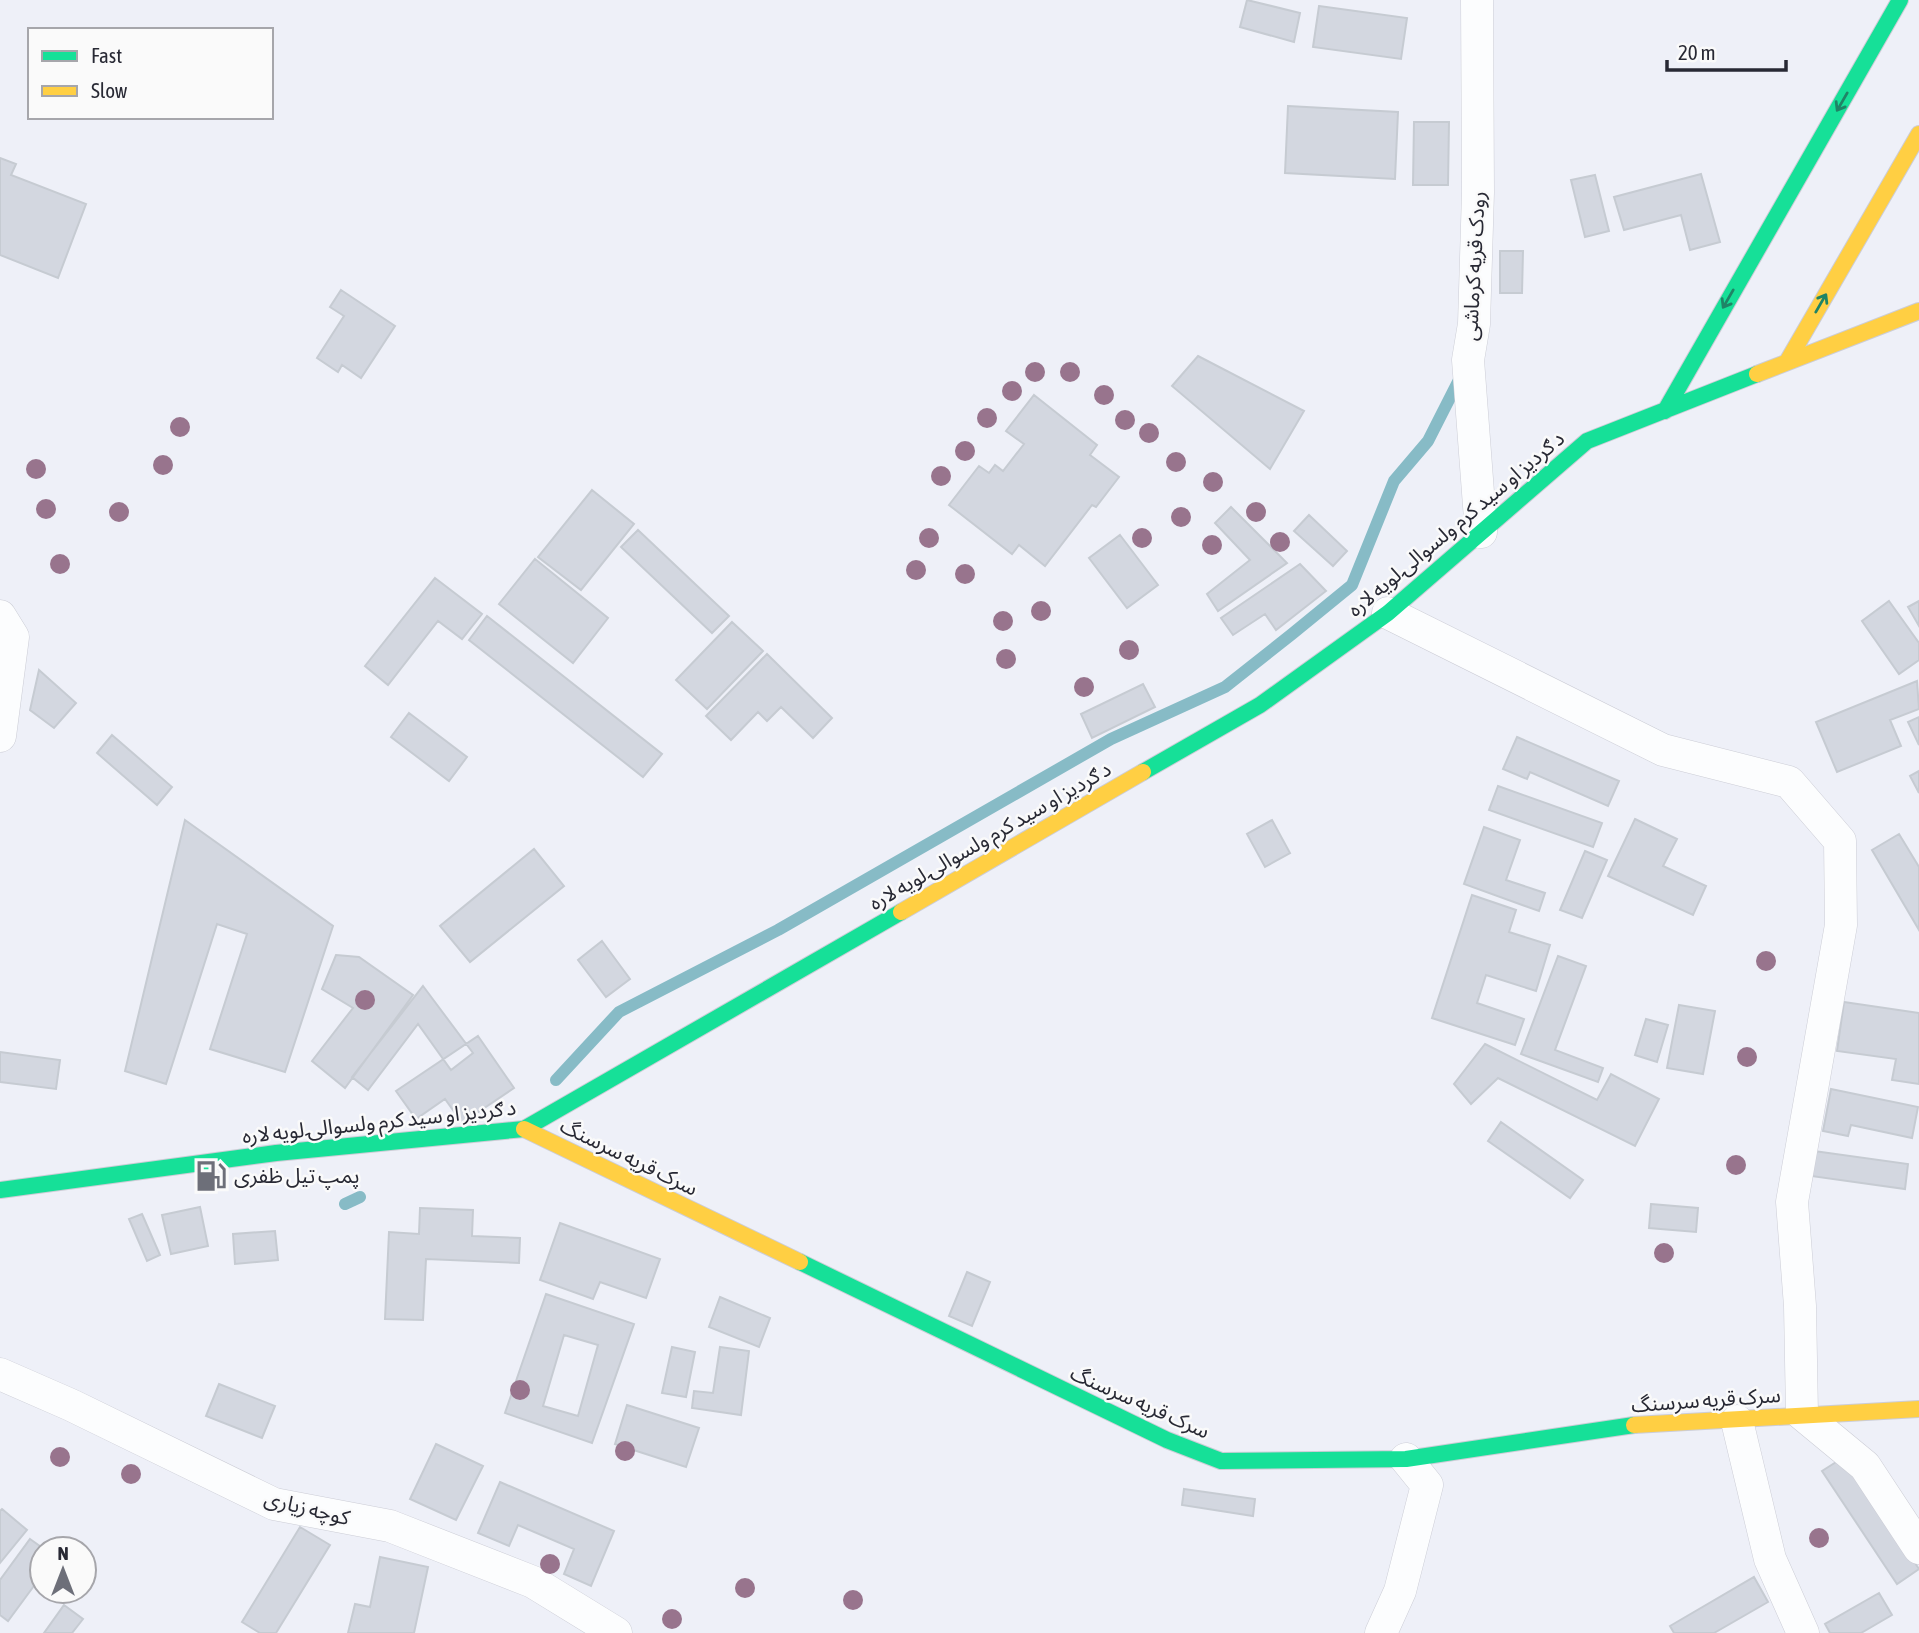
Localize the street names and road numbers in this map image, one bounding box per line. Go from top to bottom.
street label: رودک قریه کرماشی [1457,190,1490,342]
street label: د ګردیز او سید کرم ولسوالۍ لویه لاره [1342,426,1572,625]
street label: د ګردیز او سید کرم ولسوالۍ لویه لاره [864,756,1117,919]
street label: د ګردیز او سید کرم ولسوالۍ لویه لاره [241,1095,518,1152]
street label: سرک قریه سرسنگ [556,1112,702,1201]
street label: سرک قریه سرسنگ [1067,1360,1214,1443]
street label: سرک قریه سرسنگ [1630,1382,1782,1417]
street label: کوچه زیاری [262,1485,353,1531]

